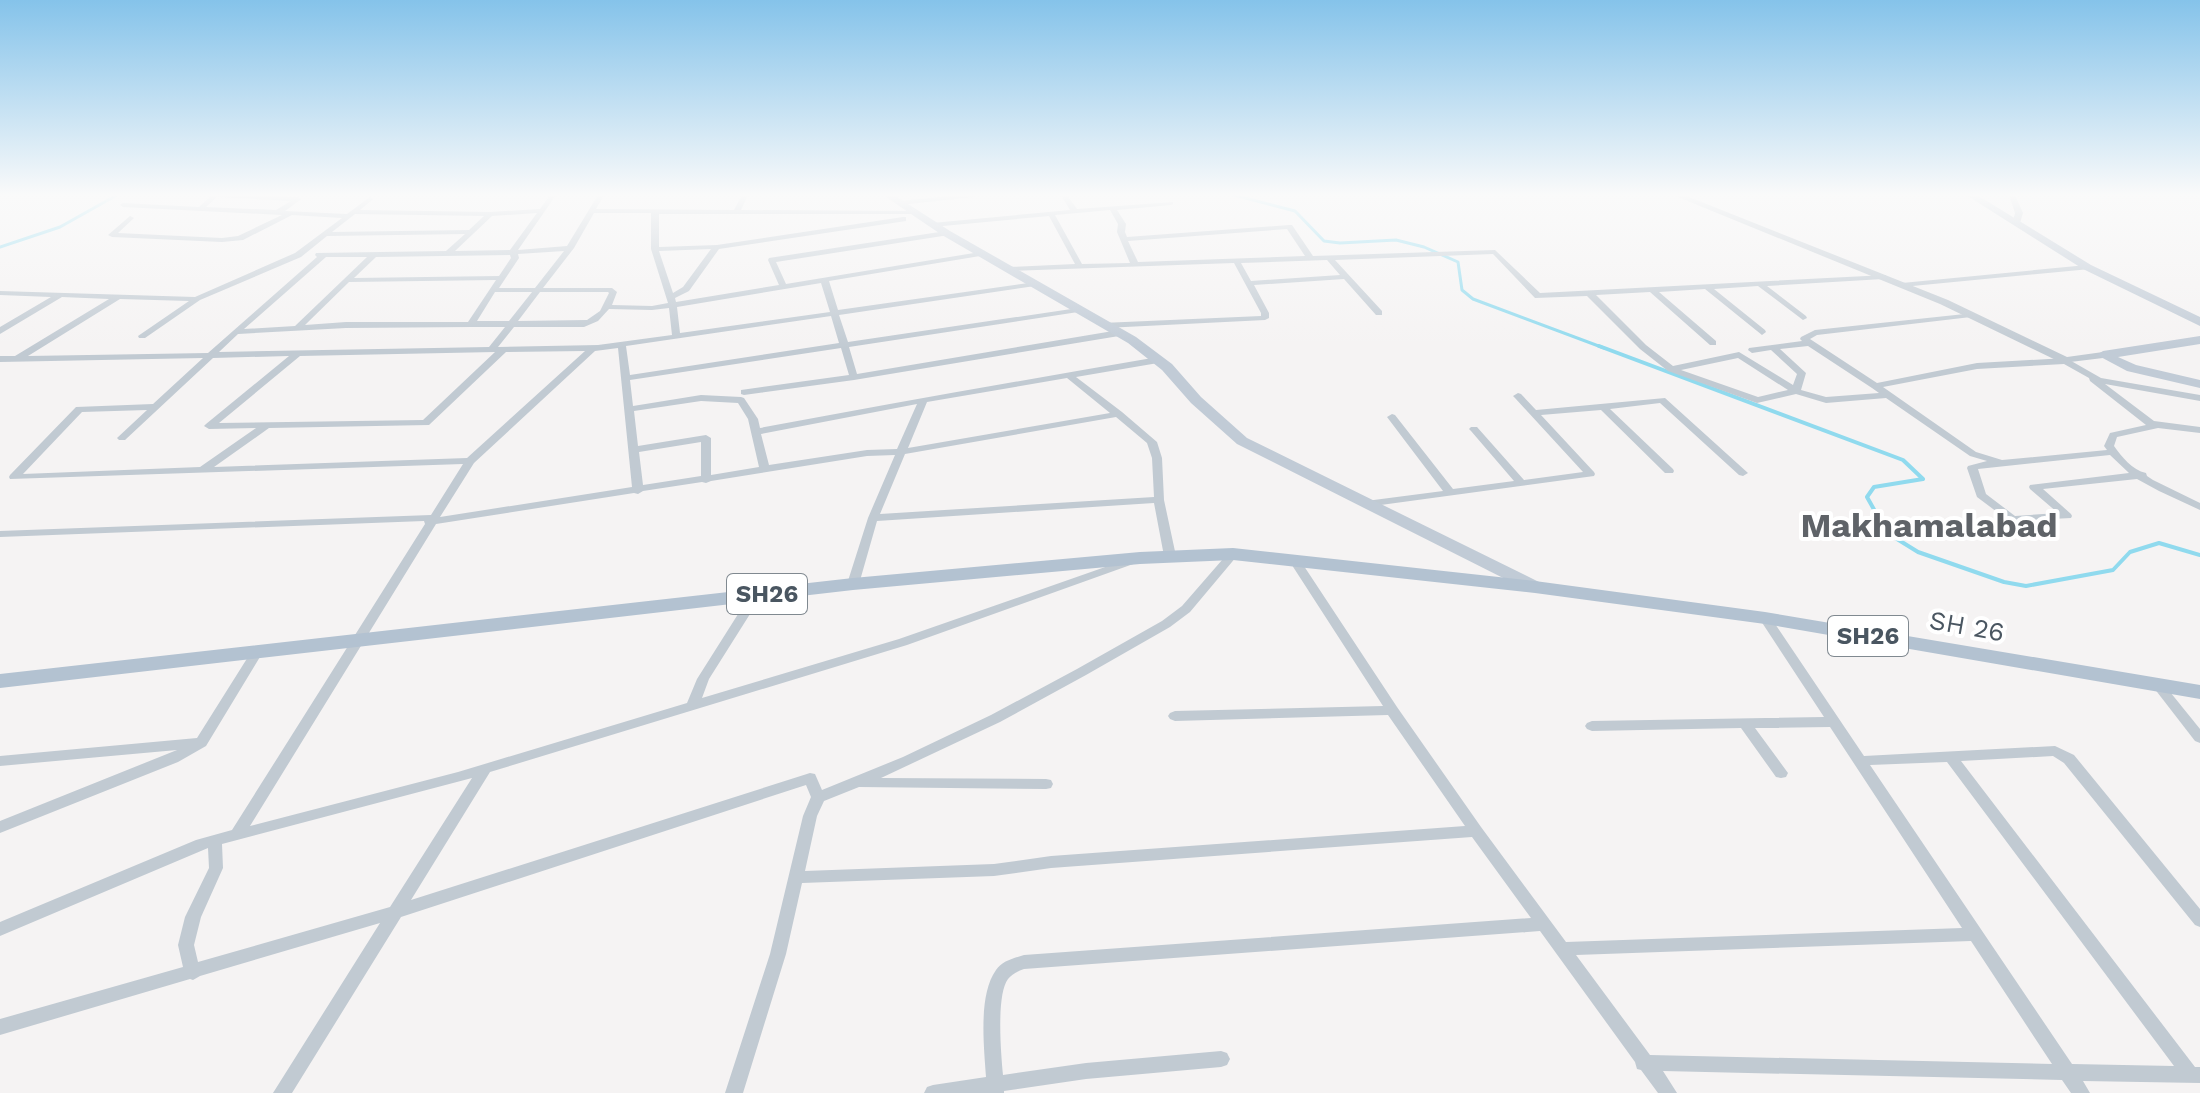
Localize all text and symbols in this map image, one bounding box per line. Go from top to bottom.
district label: Makhamalabad [1800,505,2058,545]
road number: SH26 [727,574,807,614]
street label: SH 26 [1927,605,2007,647]
road number: SH26 [1828,616,1908,656]

